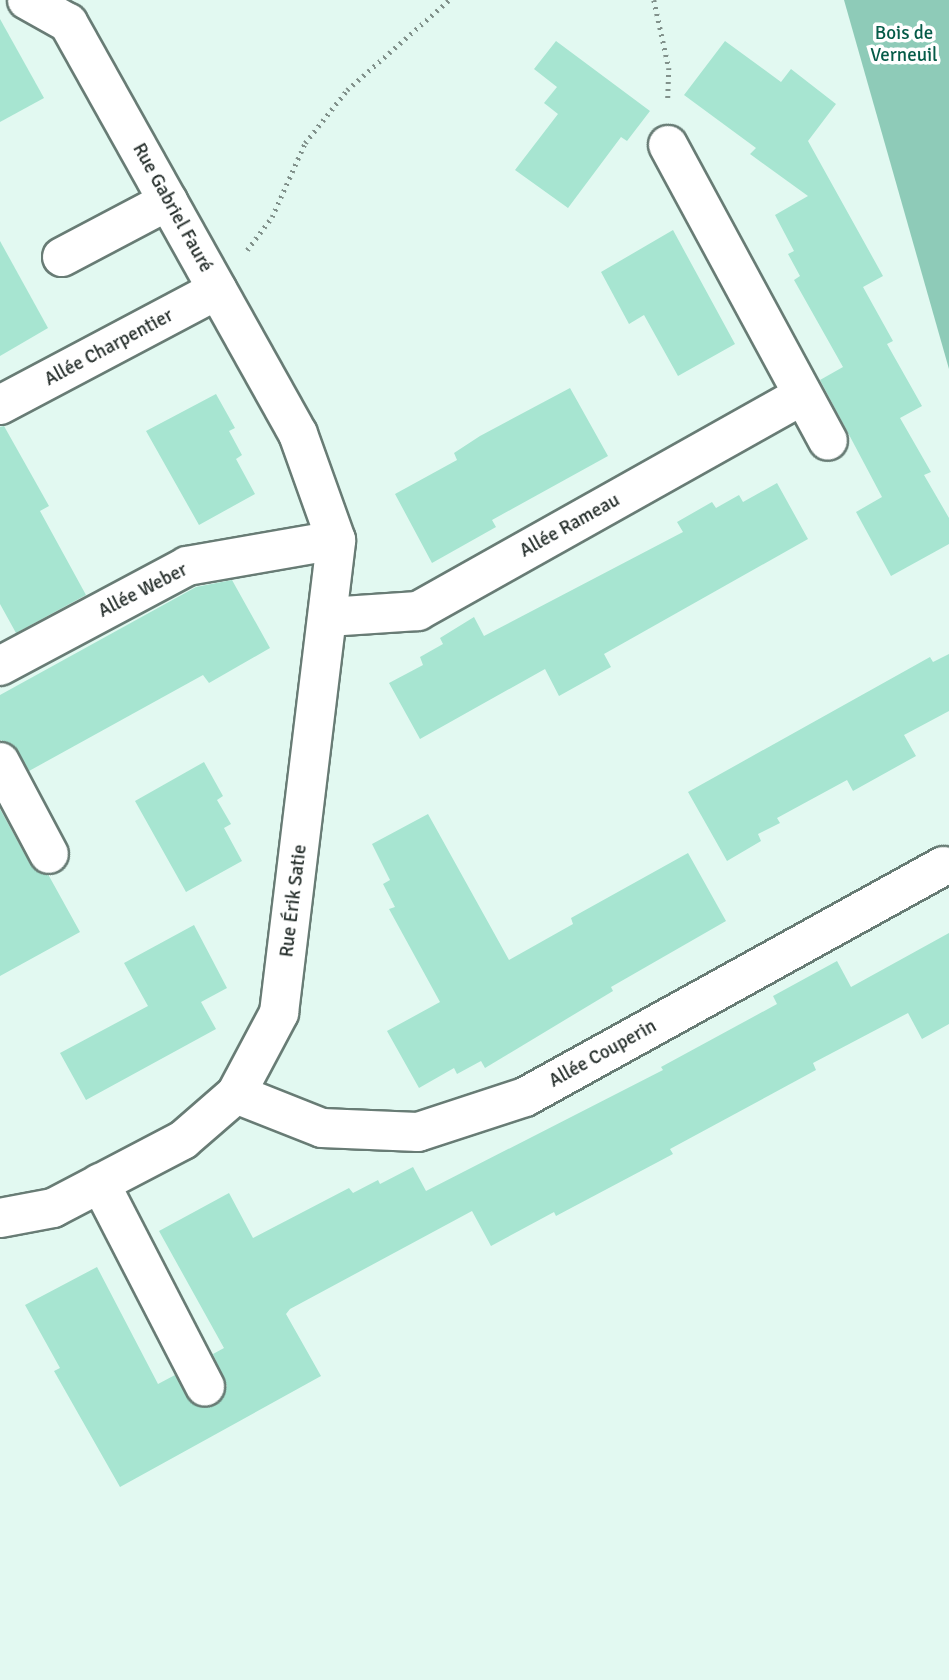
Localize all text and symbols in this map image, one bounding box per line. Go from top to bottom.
park label: Bois de Verneuil [870,23,938,67]
street label: Rue Gabriel Fauré [127,139,217,277]
street label: Allée Charpentier [41,305,177,391]
street label: Allée Rameau [516,489,624,563]
street label: Allée Weber [95,559,191,623]
street label: Rue Érik Satie [276,843,312,959]
street label: Allée Couperin [545,1015,661,1093]

